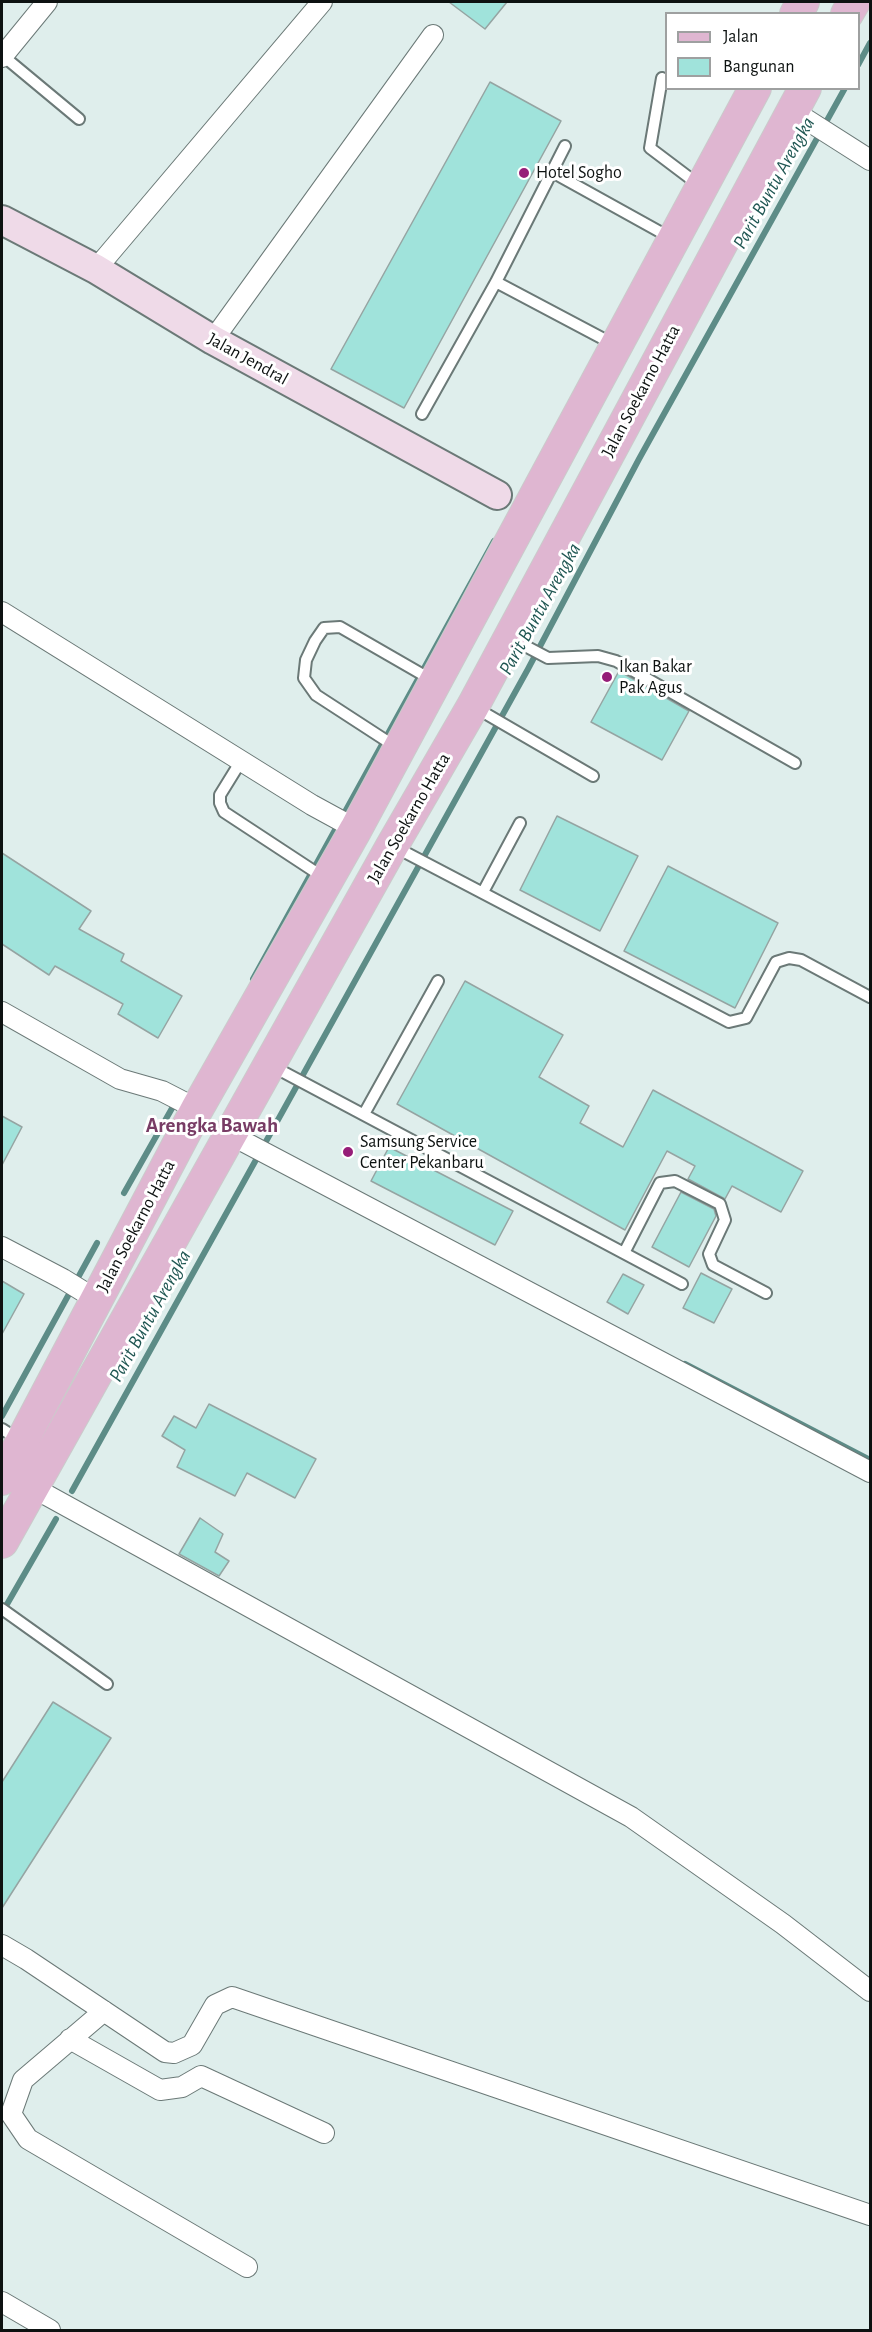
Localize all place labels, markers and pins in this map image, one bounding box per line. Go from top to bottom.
place label: Hotel Sogho [536,162,622,184]
marker: Hotel Sogho [517,166,531,180]
place label: Ikan Bakar Pak Agus [619,656,692,698]
marker: Ikan Bakar Pak Agus [600,670,614,684]
place label: Samsung Service Center Pekanbaru [360,1131,484,1174]
marker: Samsung Service Center Pekanbaru [341,1145,355,1159]

